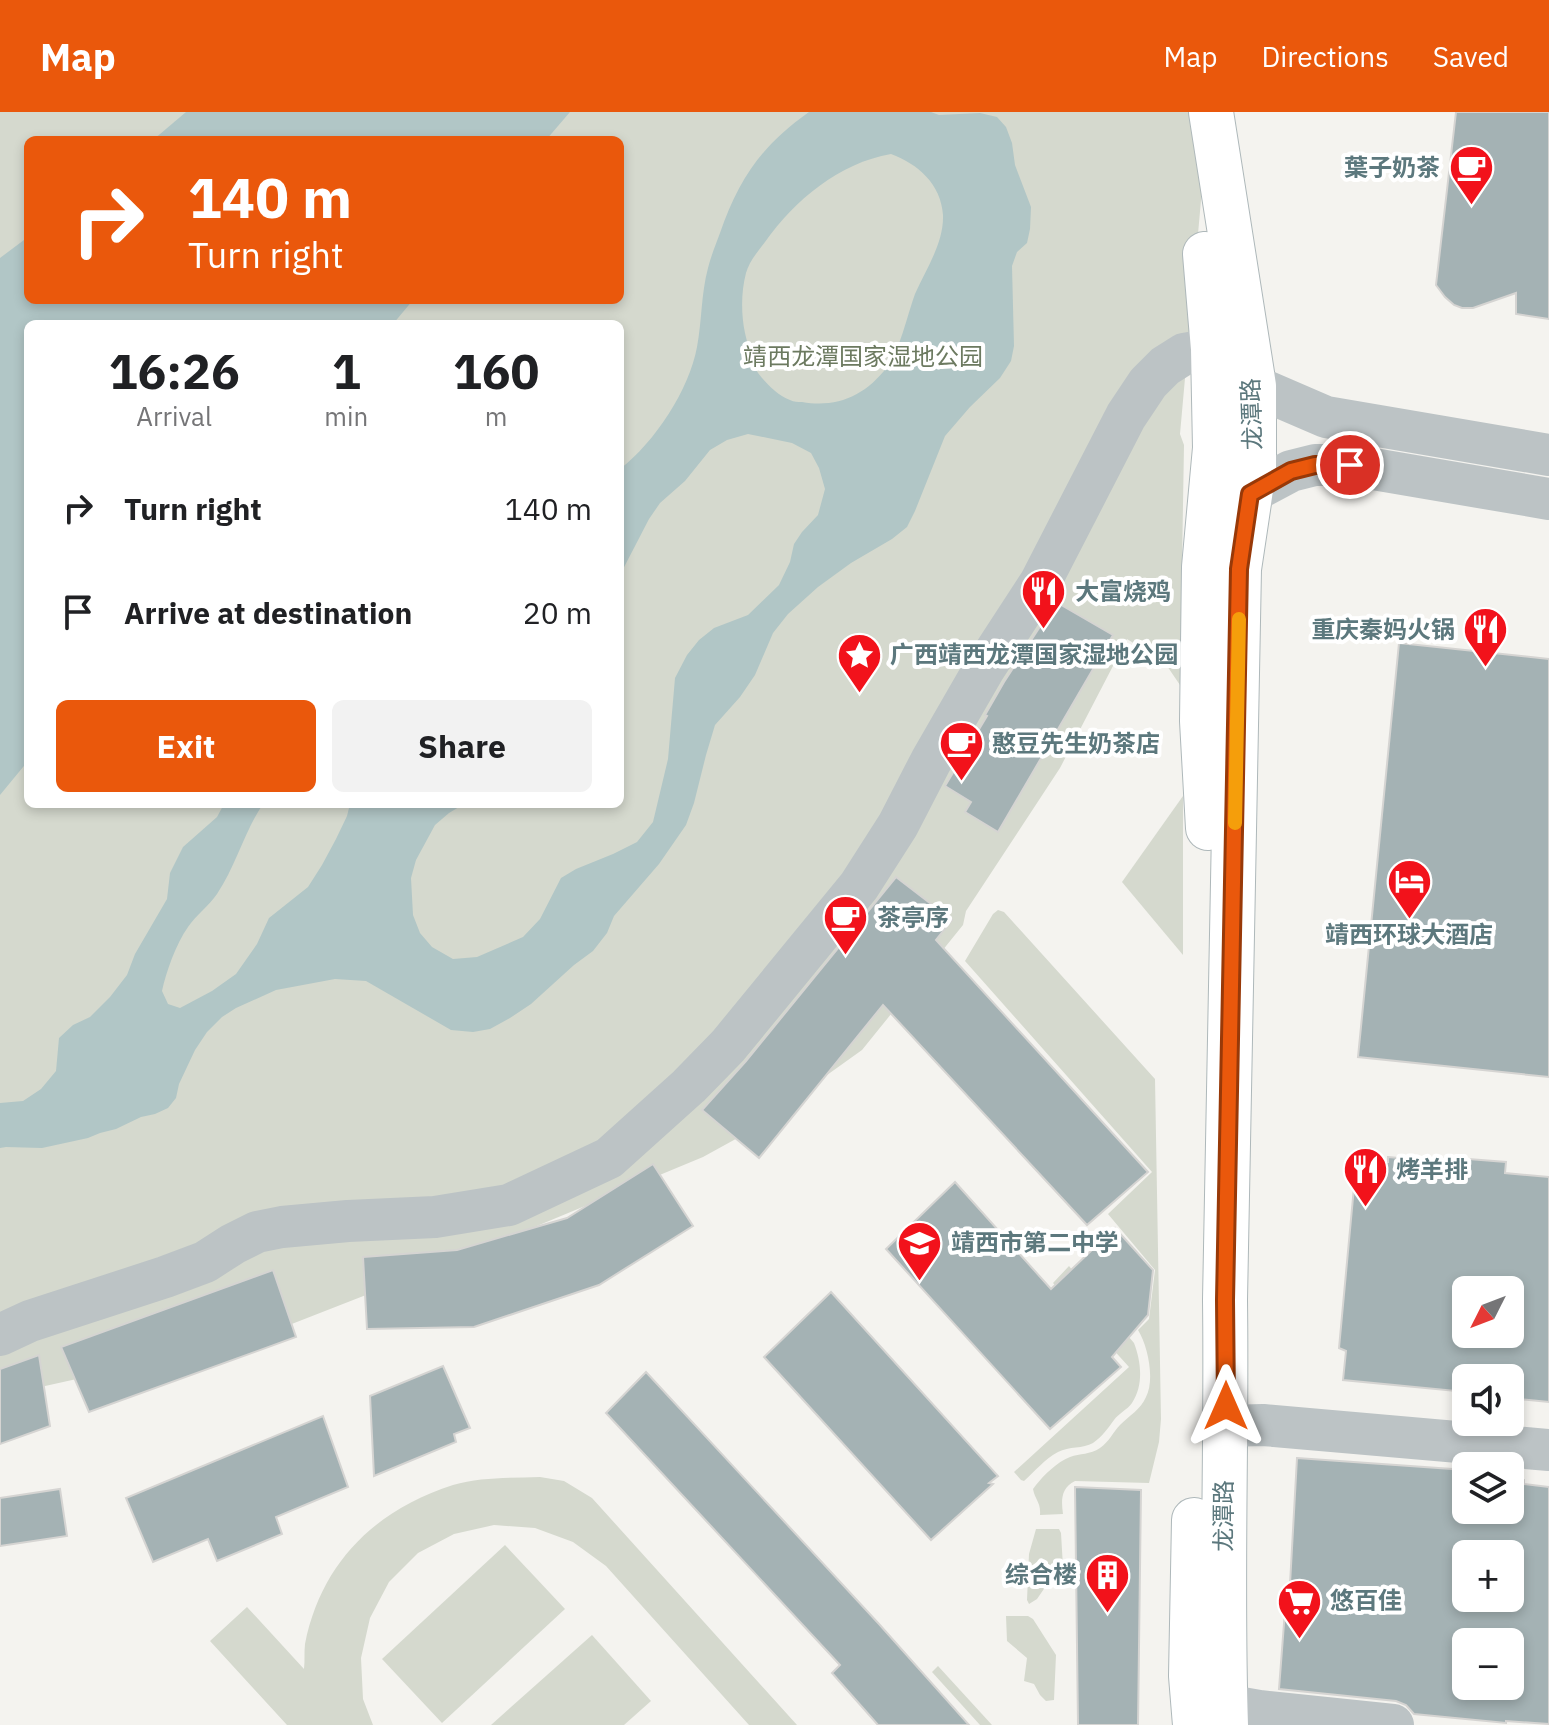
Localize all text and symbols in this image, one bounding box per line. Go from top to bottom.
text: Map [40,32,116,81]
text: Map [1163,38,1217,75]
text: Directions [1261,38,1389,75]
text: Saved [1433,38,1509,75]
cafe icon: 葉子奶茶 [1447,144,1495,207]
place label: 葉子奶茶 [1344,151,1440,183]
text: 140 m [188,161,352,233]
icon: right [56,168,160,272]
text: Turn right [188,231,344,278]
text: 16:26 [109,340,240,402]
text: 1 [332,340,361,402]
text: 160 [453,340,539,402]
park label: 靖西龙潭国家湿地公园 [743,340,983,372]
street label: 龙潭路 [1234,377,1268,451]
text: Arrival [136,399,212,433]
text: min [324,399,368,433]
text: m [485,399,507,433]
pin [1316,431,1384,499]
icon: arrive [1328,443,1372,487]
icon: right [56,486,100,530]
text: Turn right [124,489,262,528]
text: 140 m [505,489,592,528]
restaurant icon: 大富烧鸡 [1020,568,1068,631]
place label: 大富烧鸡 [1075,575,1171,607]
icon: arrive [56,590,100,634]
text: Arrive at destination [124,593,412,632]
text: 20 m [523,593,592,632]
restaurant icon: 重庆秦妈火锅 [1462,606,1510,669]
place label: 重庆秦妈火锅 [1311,613,1455,645]
place icon: 广西靖西龙潭国家湿地公园 [835,631,883,694]
place label: 广西靖西龙潭国家湿地公园 [890,638,1178,670]
button: Exit [56,700,316,792]
button: Share [332,700,592,792]
cafe icon: 憨豆先生奶茶店 [937,720,985,783]
place label: 憨豆先生奶茶店 [992,727,1160,759]
hotel icon: 靖西环球大酒店 [1385,857,1433,920]
cafe icon: 茶亭序 [822,894,870,957]
place label: 茶亭序 [877,901,949,933]
place label: 靖西环球大酒店 [1325,918,1493,950]
restaurant icon: 烤羊排 [1341,1146,1389,1209]
place label: 烤羊排 [1396,1153,1468,1185]
school or university icon: 靖西市第二中学 [896,1219,944,1282]
place label: 靖西市第二中学 [951,1226,1119,1258]
north arrow [1452,1276,1524,1348]
map controls [1452,1276,1524,1700]
position arrow [1184,1364,1268,1448]
button: sound [1452,1364,1524,1436]
button: layers [1452,1452,1524,1524]
street label: 龙潭路 [1207,1480,1239,1552]
button: + [1452,1540,1524,1612]
building icon: 综合楼 [1084,1551,1132,1614]
place label: 综合楼 [1005,1558,1077,1590]
supermarket icon: 悠百佳 [1275,1577,1323,1640]
place label: 悠百佳 [1330,1584,1402,1616]
button: − [1452,1628,1524,1700]

